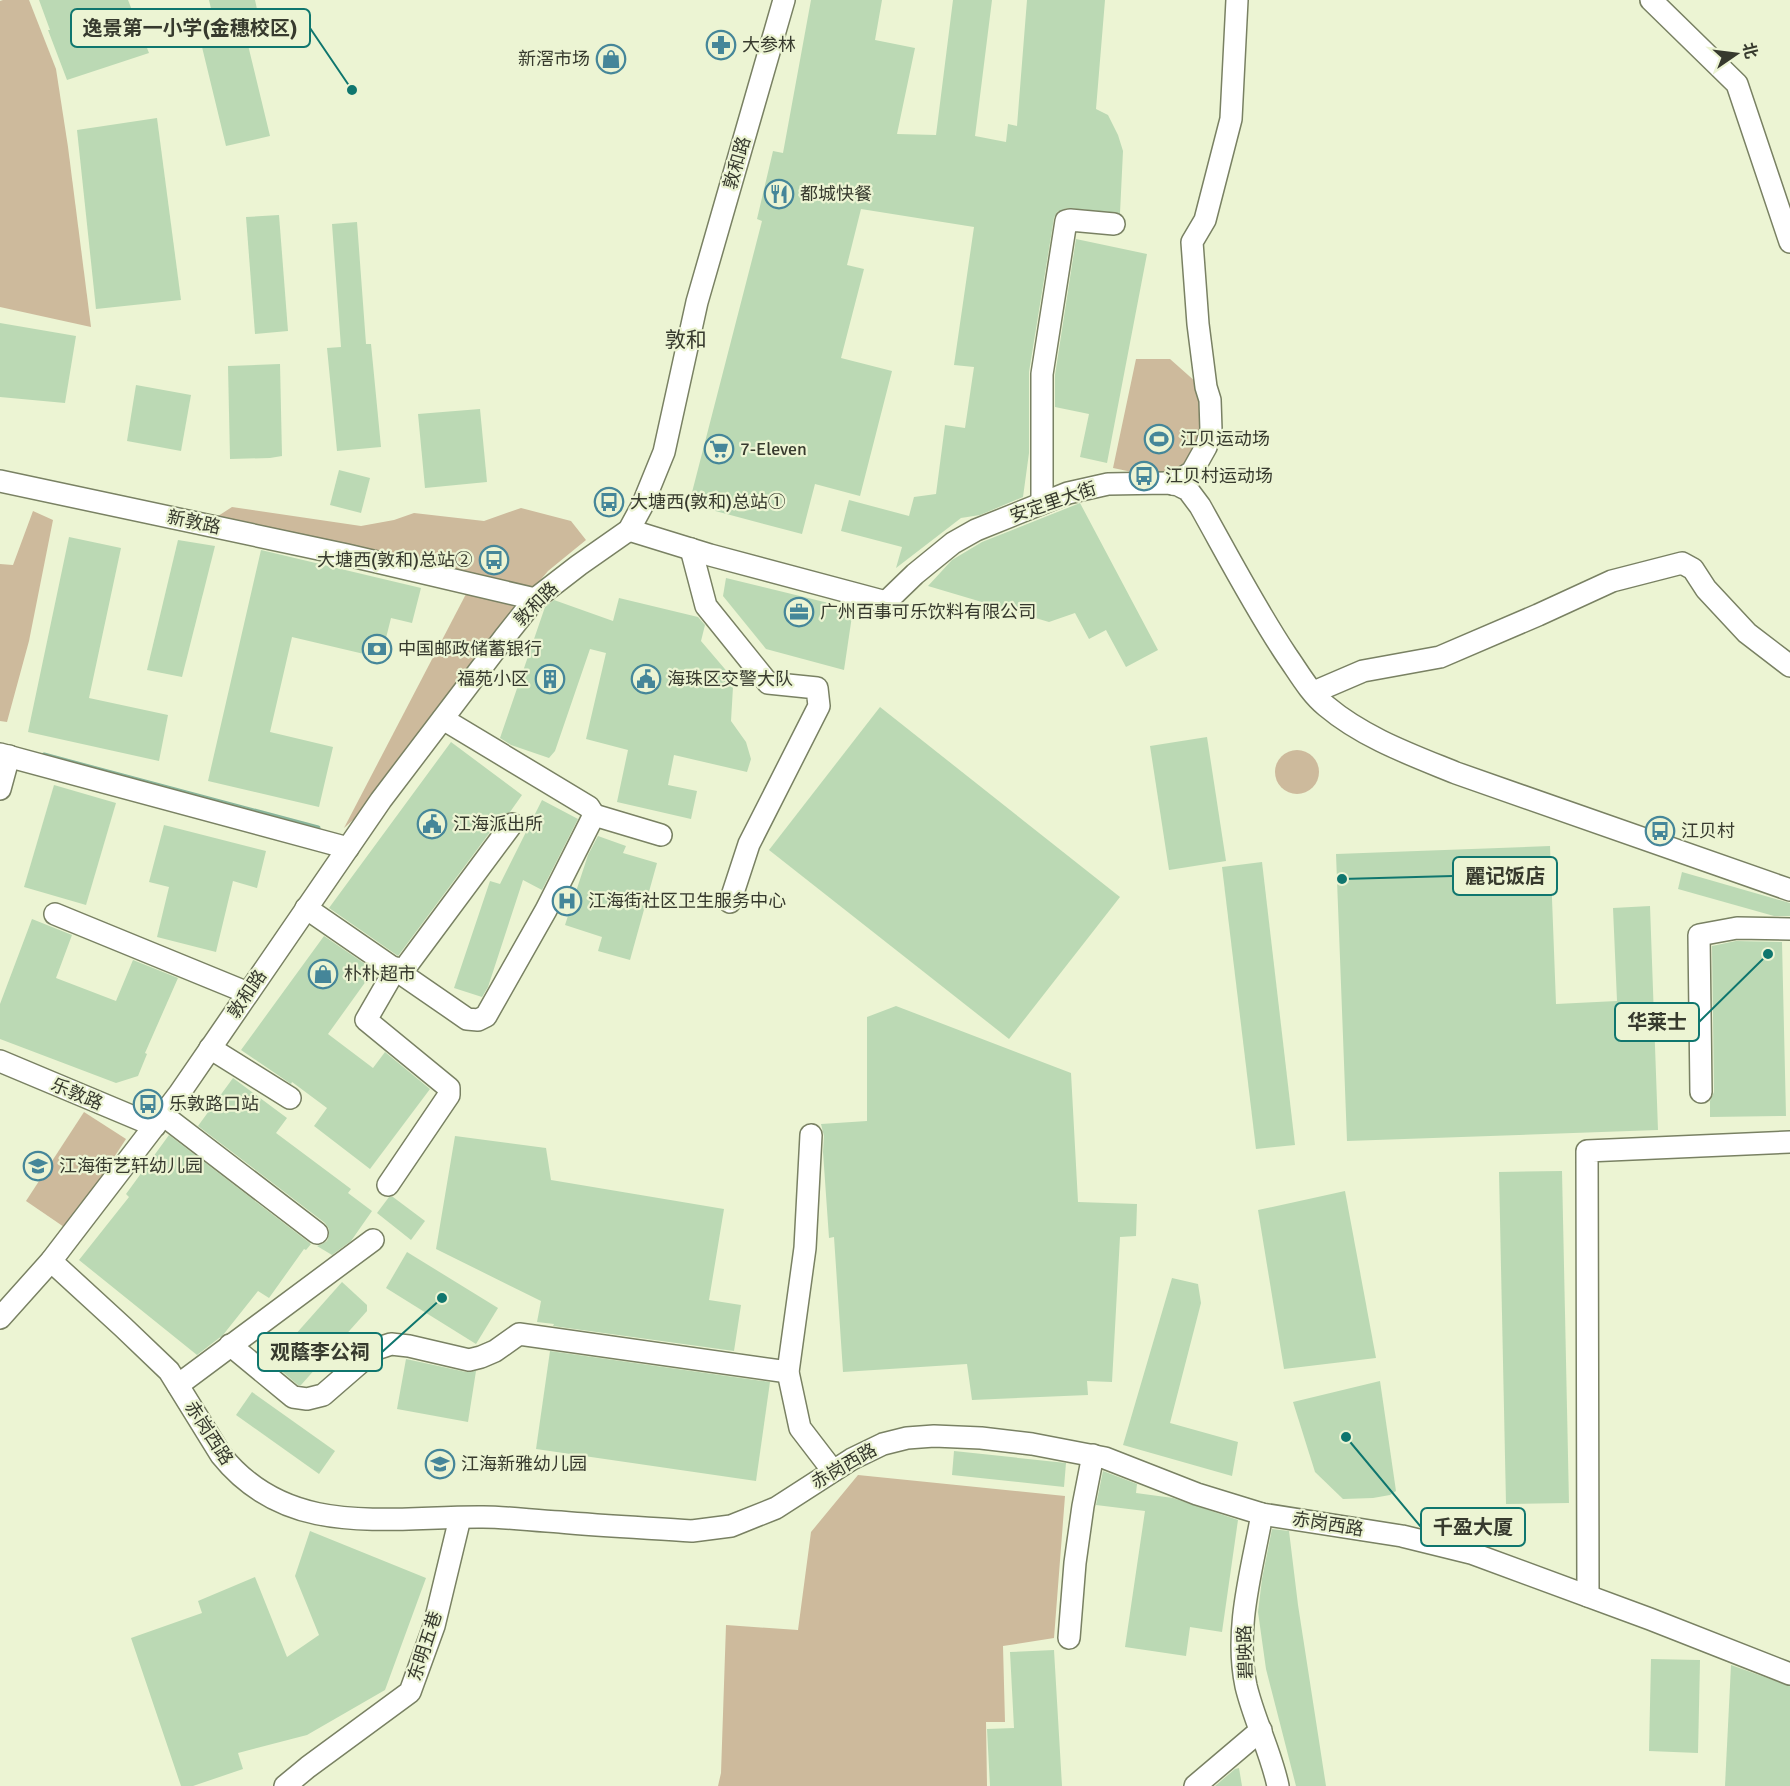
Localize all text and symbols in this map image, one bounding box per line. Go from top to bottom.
callout: 逸景第一小学(金穗校区) [71,9,310,47]
text: 逸景第一小学(金穗校区) [83,16,298,41]
north arrow [1706,24,1766,84]
pharmacy icon: 大参林 [705,29,737,61]
place label: 大参林 [742,34,796,56]
text: 北 [1738,40,1761,61]
shop icon: 新滘市场 [595,43,627,75]
place label: 新滘市场 [518,48,590,70]
street label: 敦和路 [719,134,755,192]
restaurant icon: 都城快餐 [763,178,795,210]
place label: 都城快餐 [800,183,872,205]
district label: 敦和 [665,327,707,353]
sports icon: 江贝运动场 [1143,423,1175,455]
place label: 江贝运动场 [1180,428,1270,450]
supermarket icon: 7-Eleven [703,433,735,465]
place label: 7-Eleven [740,438,807,460]
bus stop icon: 江贝村运动场 [1128,460,1160,492]
place label: 江贝村运动场 [1165,465,1273,487]
street label: 安定里大街 [1007,477,1099,527]
bus stop icon: 大塘西(敦和)总站① [593,486,625,518]
place label: 大塘西(敦和)总站① [630,491,786,513]
street label: 新敦路 [165,506,223,538]
bus stop icon: 大塘西(敦和)总站② [478,544,510,576]
place label: 大塘西(敦和)总站② [317,549,473,571]
street label: 敦和路 [509,577,563,631]
office icon: 广州百事可乐饮料有限公司 [783,596,815,628]
place label: 广州百事可乐饮料有限公司 [820,601,1036,623]
bank icon: 中国邮政储蓄银行 [361,633,393,665]
place label: 中国邮政储蓄银行 [398,638,542,660]
building icon: 福苑小区 [534,663,566,695]
public building icon: 海珠区交警大队 [630,663,662,695]
place label: 福苑小区 [457,668,529,690]
place label: 海珠区交警大队 [667,668,793,690]
public building icon: 江海派出所 [416,808,448,840]
place label: 江海派出所 [453,813,543,835]
bus stop icon: 江贝村 [1644,815,1676,847]
place label: 江贝村 [1681,820,1735,842]
callout: 麗记饭店 [1453,857,1557,895]
text: 麗记饭店 [1465,864,1545,889]
hospital icon: 江海街社区卫生服务中心 [551,885,583,917]
place label: 江海街社区卫生服务中心 [588,890,786,912]
shop icon: 朴朴超市 [307,958,339,990]
place label: 朴朴超市 [344,963,416,985]
street label: 敦和路 [223,965,271,1023]
callout: 华莱士 [1615,1003,1699,1041]
text: 华莱士 [1627,1010,1687,1035]
street label: 乐敦路 [48,1073,106,1115]
bus stop icon: 乐敦路口站 [132,1088,164,1120]
place label: 乐敦路口站 [169,1093,259,1115]
school or university icon: 江海街艺轩幼儿园 [22,1150,54,1182]
place label: 江海街艺轩幼儿园 [59,1155,203,1177]
callout: 观蔭李公祠 [258,1333,382,1371]
text: 观蔭李公祠 [270,1340,370,1365]
street label: 赤岗西路 [180,1397,238,1469]
street label: 赤岗西路 [807,1438,881,1494]
school or university icon: 江海新雅幼儿园 [424,1448,456,1480]
place label: 江海新雅幼儿园 [461,1453,587,1475]
street label: 赤岗西路 [1291,1508,1365,1540]
callout: 千盈大厦 [1421,1508,1525,1546]
text: 千盈大厦 [1433,1515,1513,1540]
street label: 东明五巷 [403,1608,447,1684]
street label: 碧映路 [1233,1625,1257,1679]

